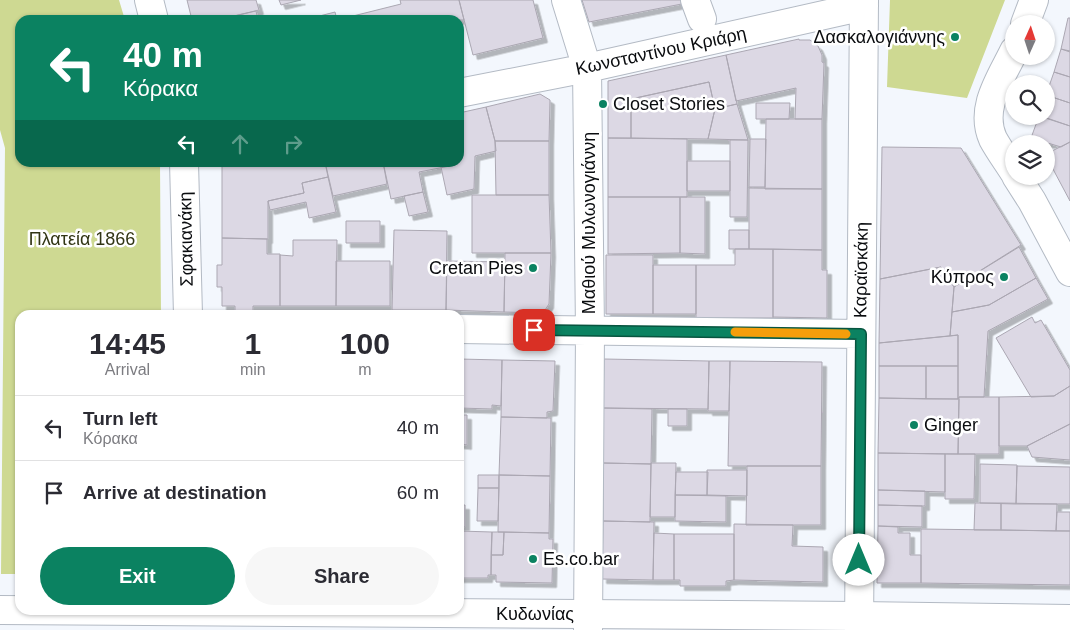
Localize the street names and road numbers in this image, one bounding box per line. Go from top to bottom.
street label: Κωνσταντίνου Κριάρη [574,23,748,79]
street label: Μαθιού Μυλωνογιάννη [579,132,599,314]
street label: Σφακιανάκη [175,191,197,287]
street label: Καραϊσκάκη [850,222,872,318]
street label: Κυδωνίας [496,604,574,624]

